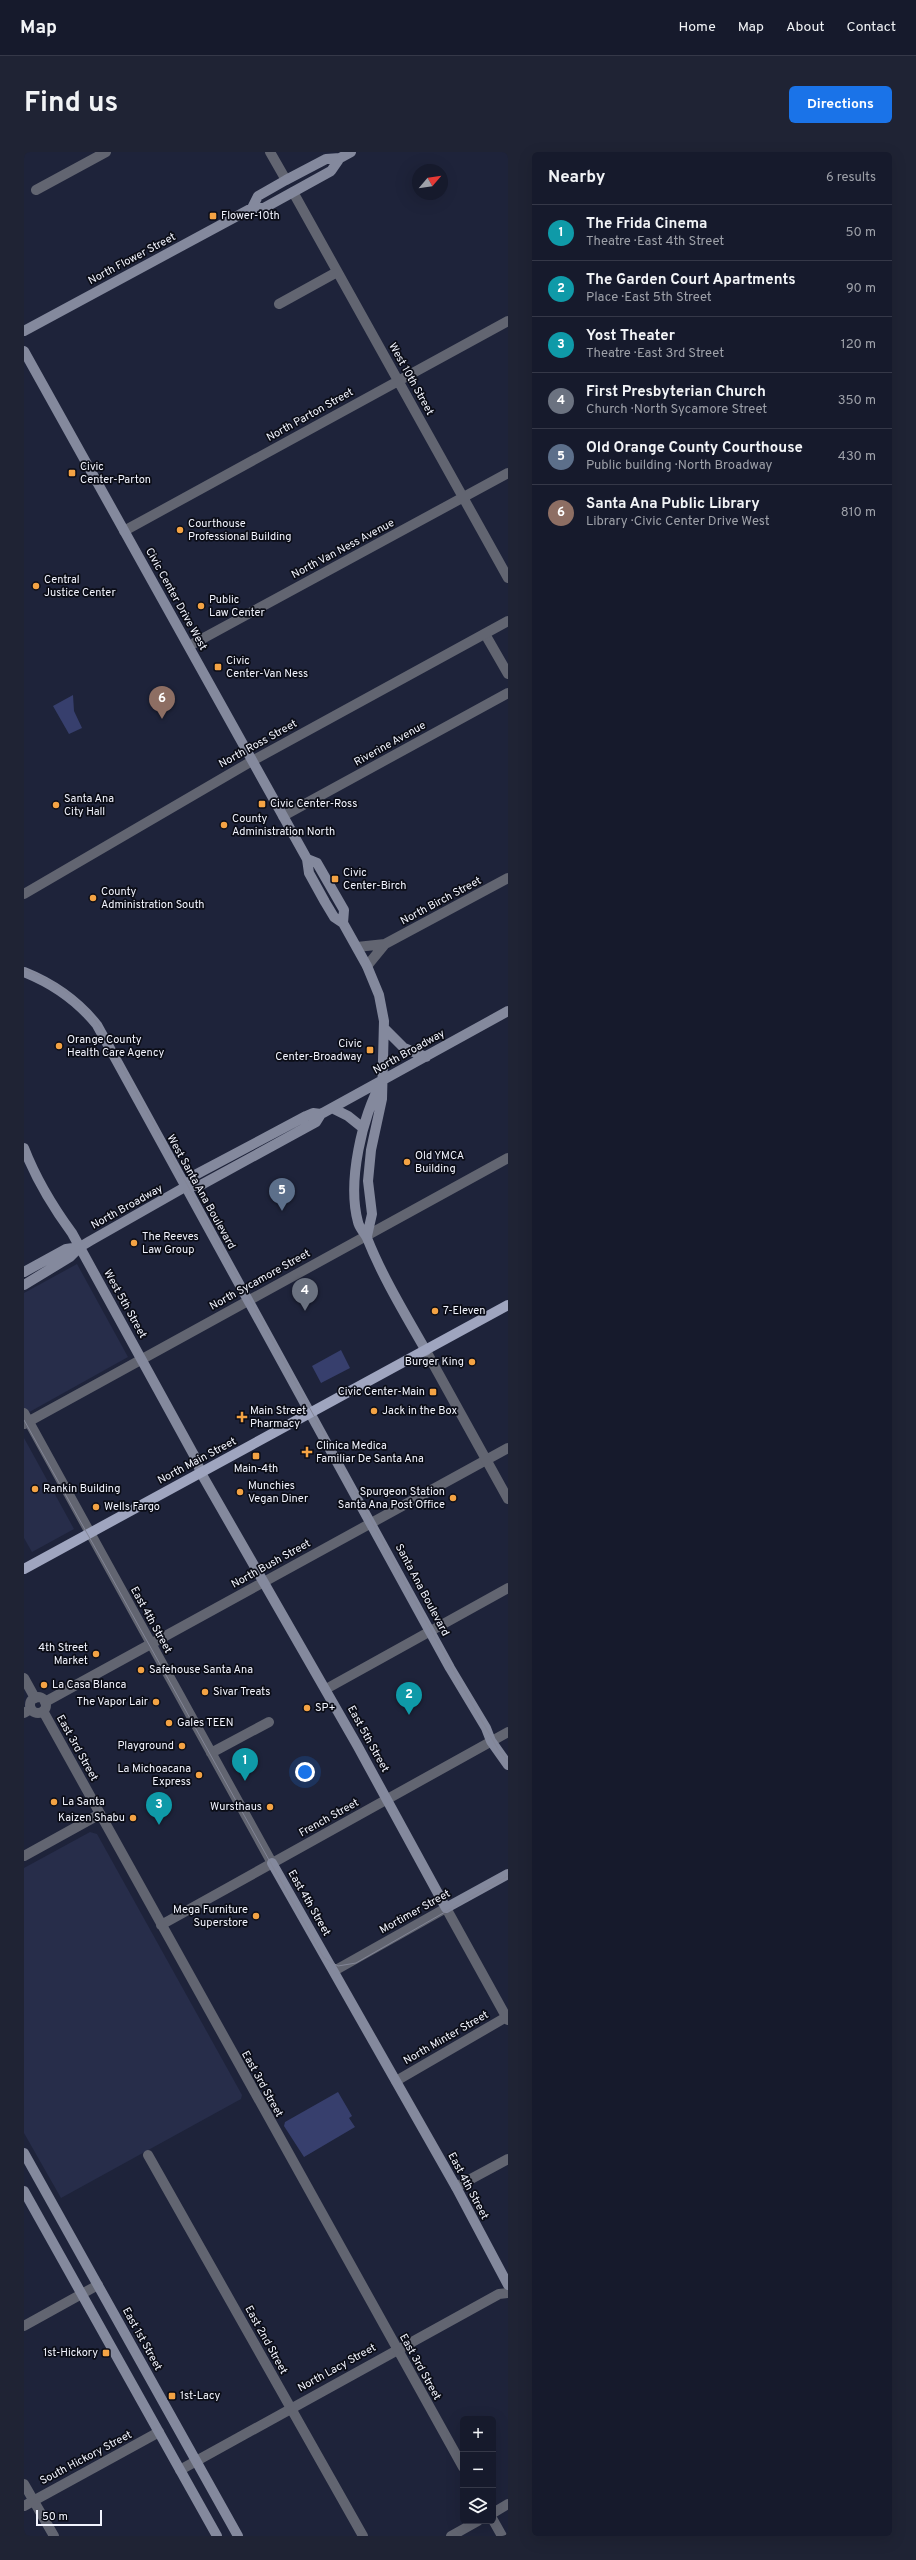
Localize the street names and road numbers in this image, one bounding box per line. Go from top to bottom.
street label: North Flower Street [86,230,178,288]
street label: West 10th Street [385,340,437,418]
street label: North Parton Street [264,385,356,445]
street label: North Van Ness Avenue [289,516,397,582]
street label: Civic Center Drive West [142,545,210,653]
street label: North Ross Street [216,717,300,771]
street label: Riverine Avenue [352,718,428,769]
street label: North Birch Street [398,874,484,928]
street label: North Broadway [371,1026,448,1078]
street label: West Santa Ana Boulevard [164,1132,238,1252]
street label: North Broadway [89,1181,166,1233]
street label: North Sycamore Street [207,1247,313,1313]
street label: West 5th Street [100,1267,150,1341]
street label: North Main Street [155,1434,239,1488]
street label: North Bush Street [229,1536,313,1592]
street label: Santa Ana Boulevard [392,1542,452,1638]
street label: East 4th Street [127,1584,175,1656]
street label: East 5th Street [344,1703,392,1775]
street label: East 3rd Street [53,1712,101,1784]
street label: French Street [297,1796,361,1840]
street label: East 4th Street [284,1867,334,1939]
street label: Mortimer Street [377,1887,453,1937]
street label: North Minter Street [401,2008,491,2068]
street label: East 3rd Street [238,2048,286,2120]
street label: East 4th Street [444,2150,492,2222]
street label: East 2nd Street [241,2303,291,2377]
street label: East 1st Street [119,2305,165,2373]
street label: East 3rd Street [396,2331,444,2403]
street label: North Lacy Street [295,2341,379,2395]
street label: South Hickory Street [38,2428,134,2488]

